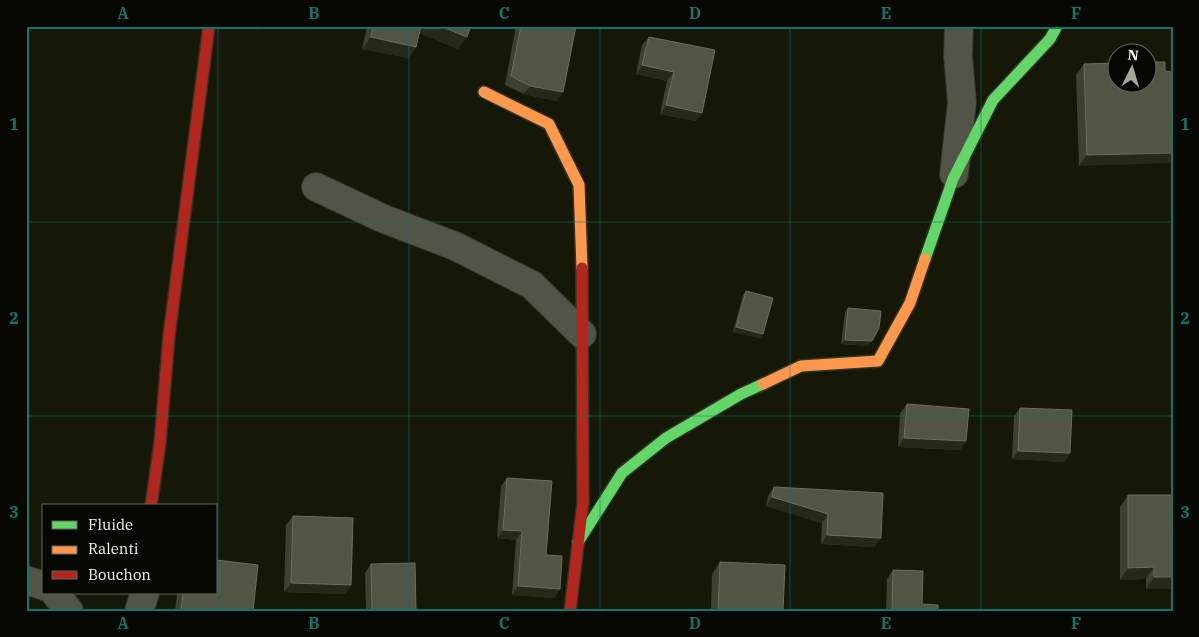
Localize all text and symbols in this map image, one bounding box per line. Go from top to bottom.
text: A [117,3,129,23]
text: B [308,3,320,23]
text: C [499,3,509,23]
text: D [689,3,701,23]
text: E [881,3,891,23]
text: F [1071,3,1081,23]
north arrow [1106,42,1156,92]
text: N [1127,46,1139,64]
text: 1 [9,114,19,134]
text: 1 [1180,114,1190,134]
text: 2 [9,308,19,328]
text: 2 [1180,308,1190,328]
text: 3 [9,502,19,522]
text: 3 [1180,502,1190,522]
legend [42,504,218,594]
text: Fluide [88,515,133,534]
text: Ralenti [88,539,139,558]
text: Bouchon [88,565,151,584]
text: A [117,613,129,633]
text: B [308,613,320,633]
text: C [499,613,509,633]
text: D [689,613,701,633]
text: E [881,613,891,633]
text: F [1071,613,1081,633]

